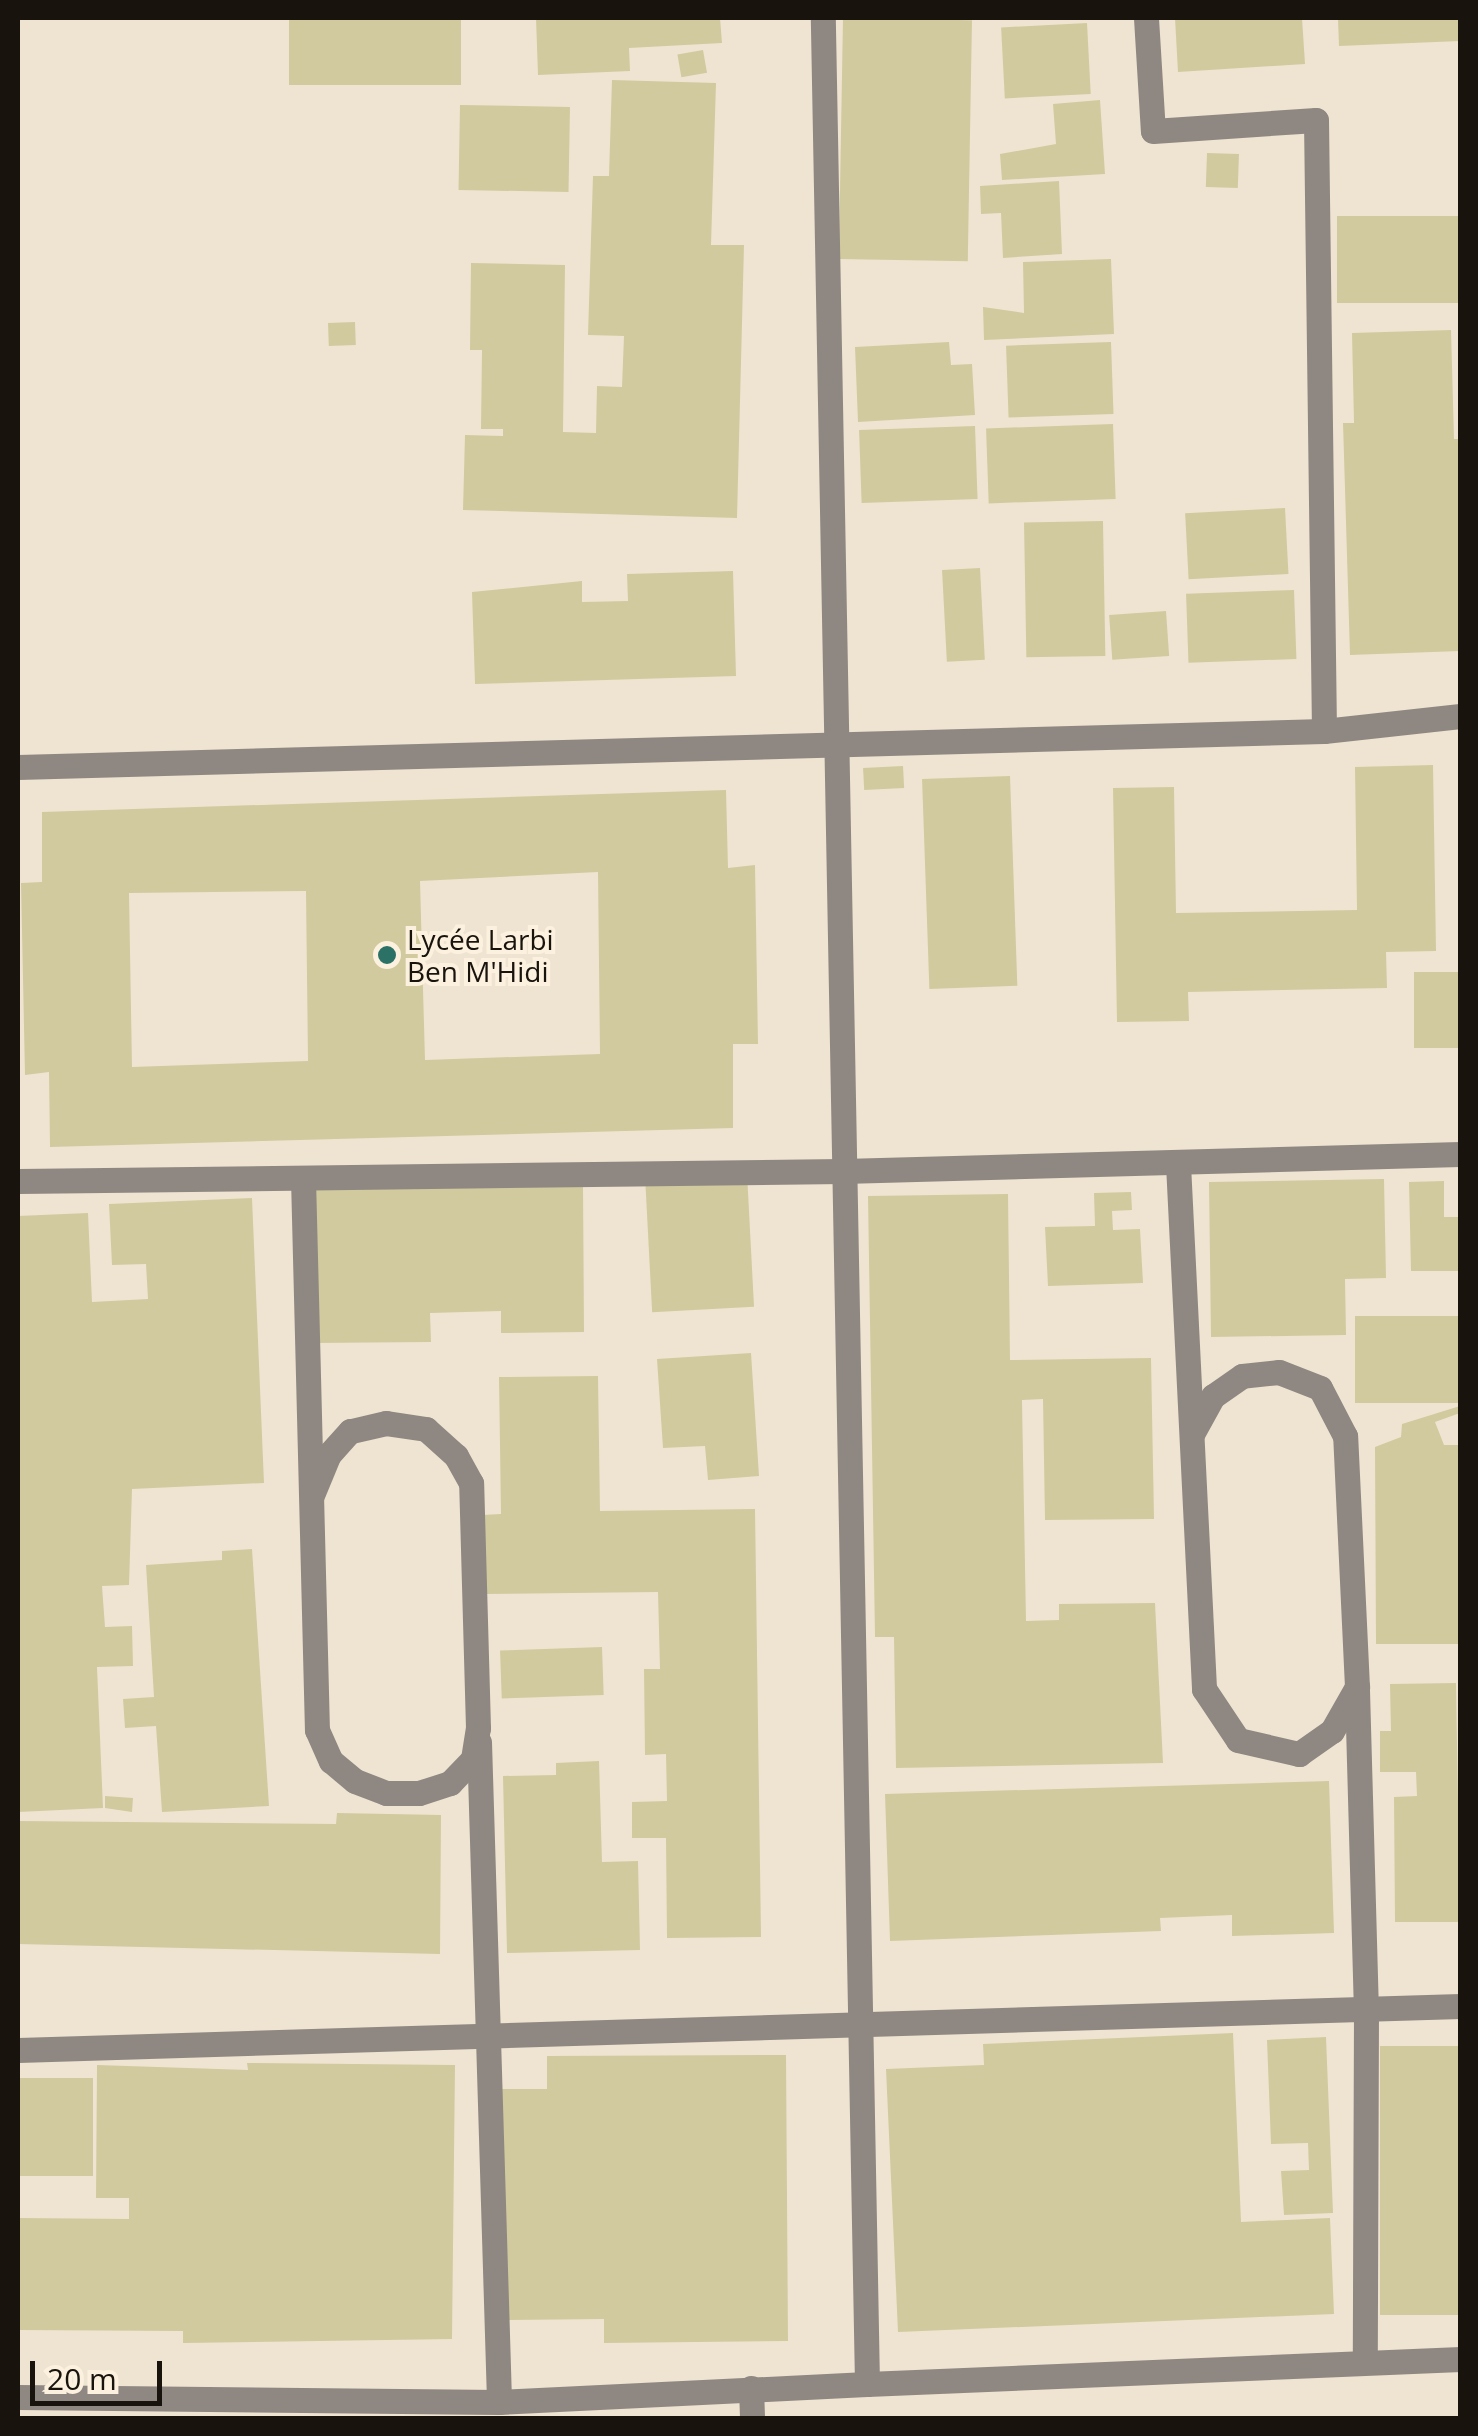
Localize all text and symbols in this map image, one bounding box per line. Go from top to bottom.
place label: Lycée Larbi Ben M'Hidi [407,922,554,988]
marker: Lycée Larbi Ben M'Hidi [376,944,398,966]
scale bar [35,2341,168,2403]
text: 20 m [47,2358,117,2399]

